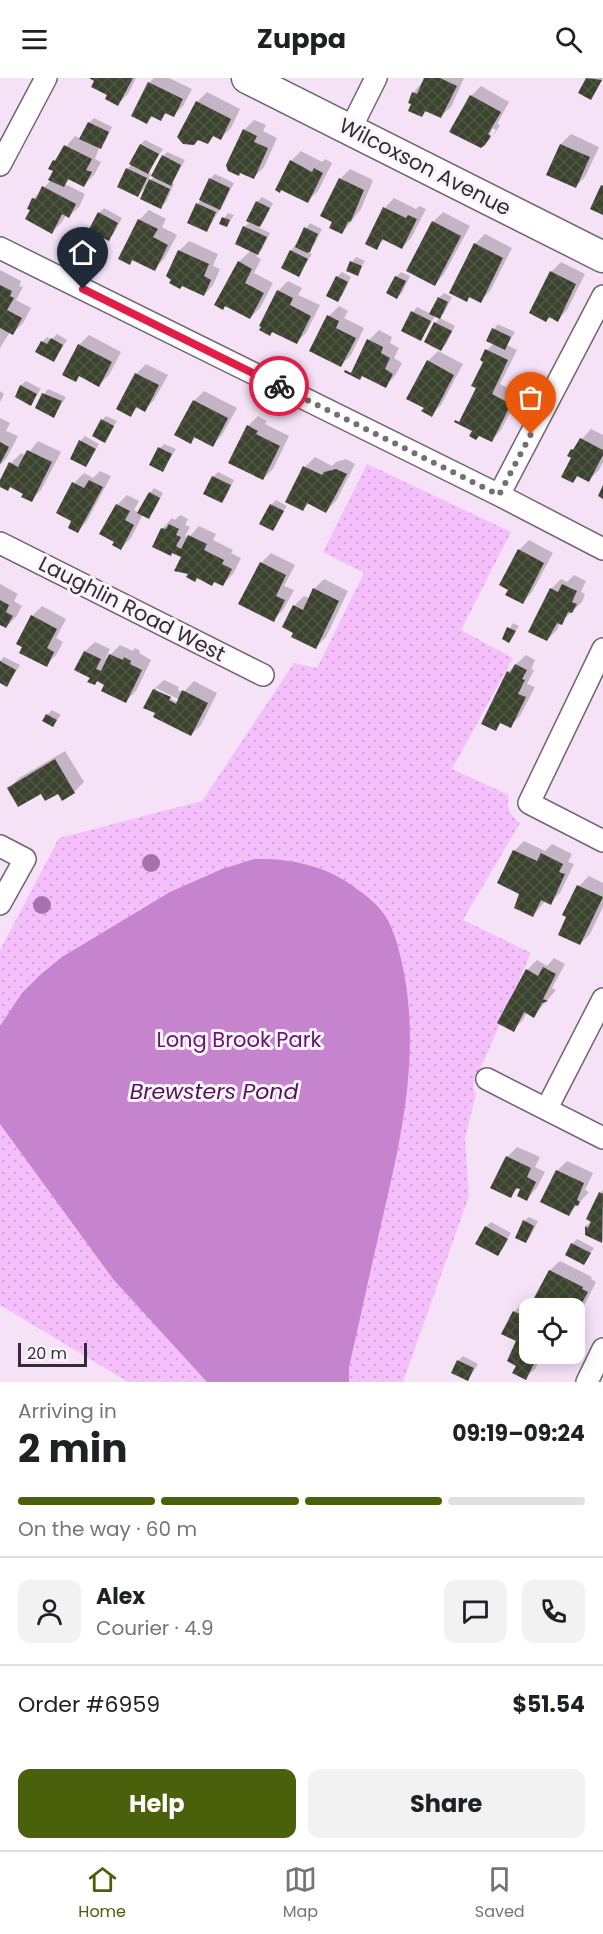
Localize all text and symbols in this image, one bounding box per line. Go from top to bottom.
text: Zuppa [257,20,346,57]
icon: menu [18,23,51,56]
icon: search [552,23,585,56]
street label: Wilcoxson Avenue [334,111,516,222]
pin [57,227,108,289]
icon: home [66,236,99,269]
courier [249,356,309,416]
icon: bike [263,370,296,403]
pin [505,372,556,434]
icon: bag [514,381,547,414]
street label: Laughlin Road West [34,549,231,668]
park label: Long Brook Park [157,1025,322,1054]
water label: Brewsters Pond [130,1076,298,1107]
map controls [519,1298,585,1364]
button: locate [519,1298,585,1364]
scale bar [18,1340,87,1368]
text: 20 m [27,1342,67,1365]
text: Arriving in [18,1397,117,1425]
text: 09:19–09:24 [452,1418,585,1449]
text: 2 min [18,1421,128,1476]
text: On the way · 60 m [18,1515,197,1543]
button: person [18,1580,81,1643]
button: chat [444,1580,507,1643]
button: phone [522,1580,585,1643]
text: Alex [96,1581,145,1612]
text: Courier · 4.9 [96,1614,214,1642]
text: Order #6959 [18,1689,160,1720]
text: $51.54 [513,1689,585,1720]
button: Help [18,1769,296,1838]
button: Share [308,1769,585,1838]
tab: Home [78,1863,126,1924]
tab: Map [283,1863,318,1924]
tab: Saved [475,1863,525,1924]

